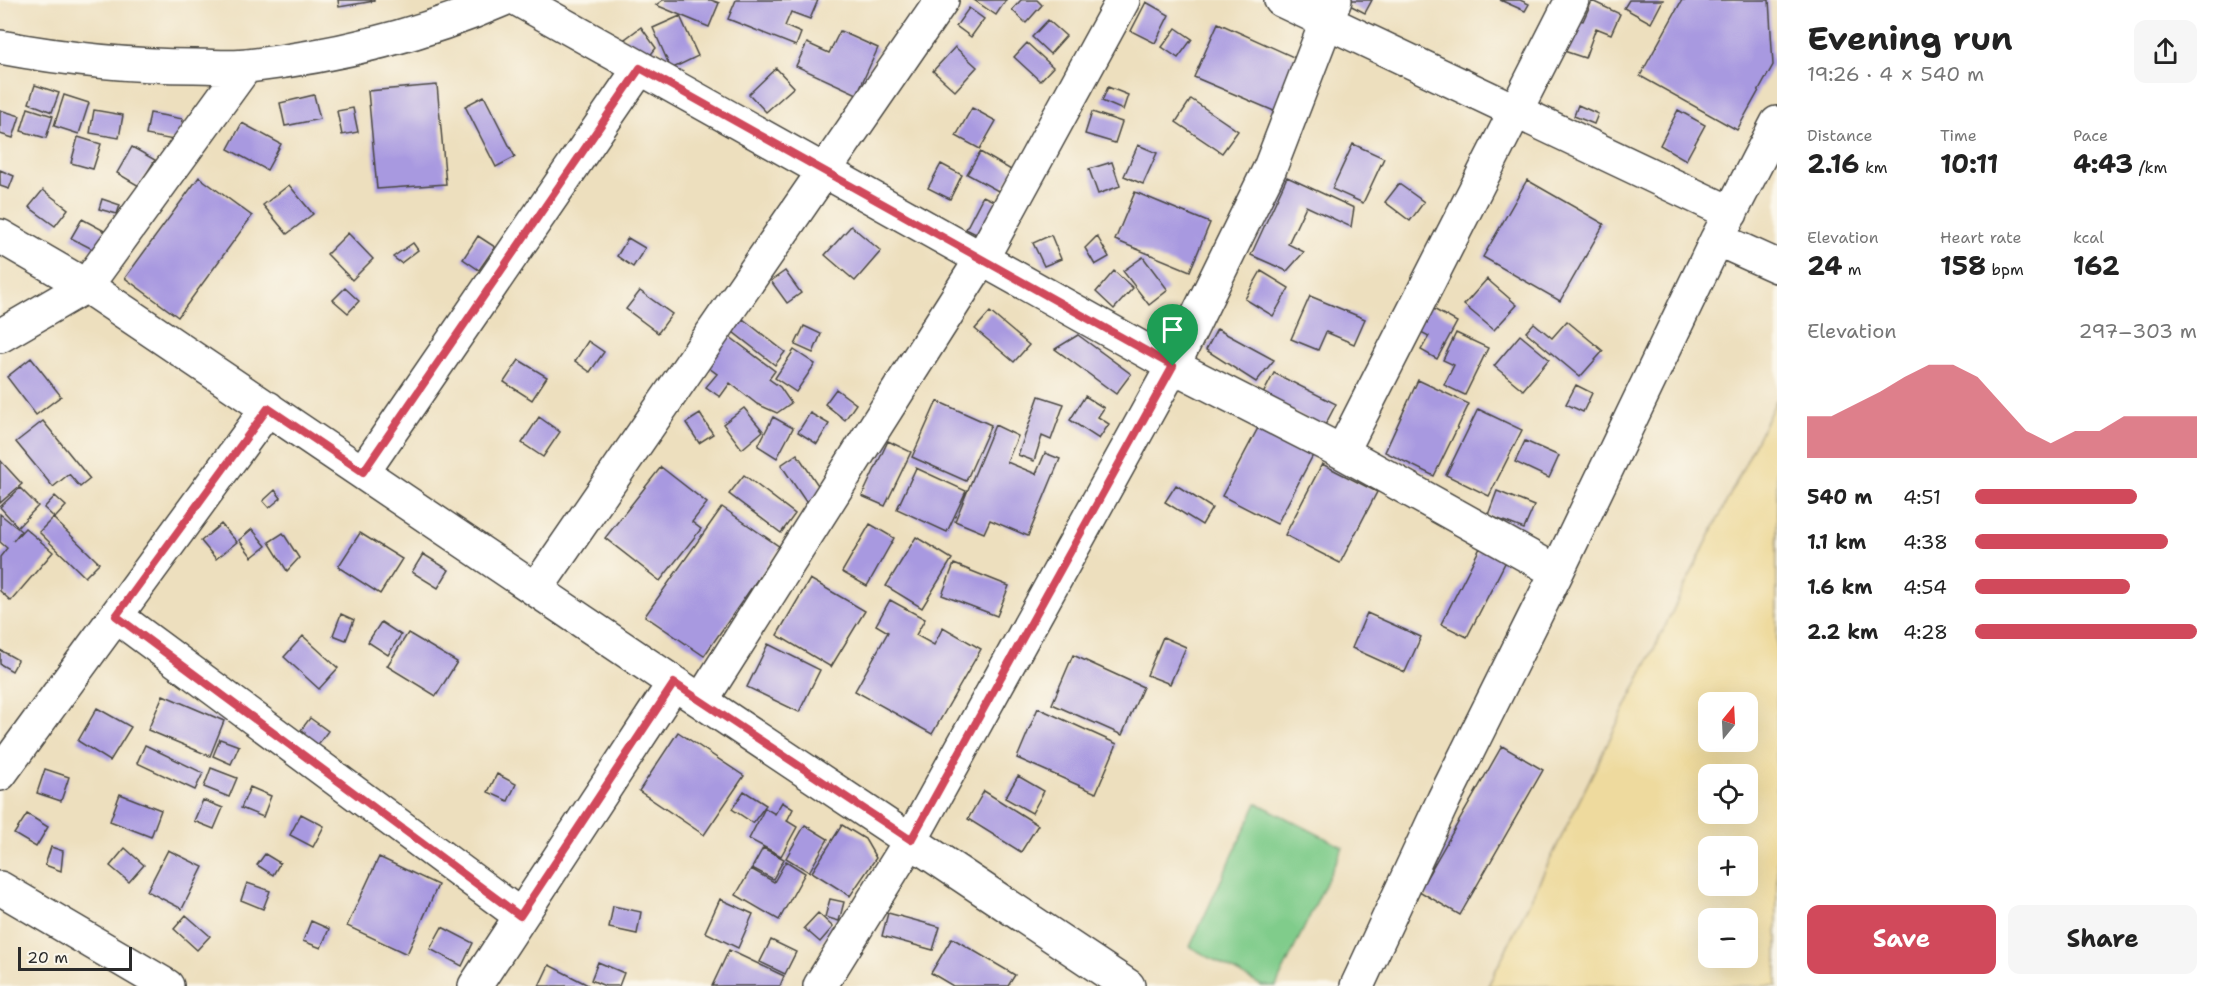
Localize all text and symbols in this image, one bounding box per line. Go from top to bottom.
text: Evening run [1807,16,2013,61]
button: share [2134,20,2197,83]
text: 19:26 · 4 × 540 m [1807,61,1984,87]
text: Distance [1807,125,1873,146]
text: Time [1940,125,1977,146]
text: Pace [2073,125,2108,146]
text: 2.16 [1807,146,1859,181]
text: 10:11 [1940,146,1999,181]
text: 4:43 [2073,146,2133,181]
text: km [1859,157,1888,178]
text: /km [2133,157,2167,178]
text: Elevation [1807,227,1879,248]
text: Heart rate [1940,227,2022,248]
text: kcal [2073,227,2104,248]
text: 24 [1807,248,1842,283]
text: 158 [1940,248,1986,283]
text: 162 [2073,248,2120,283]
text: m [1842,259,1862,280]
text: bpm [1986,259,2024,280]
pin [1147,304,1198,366]
icon: arrive [1156,313,1189,346]
text: Elevation [1807,318,1897,344]
text: 297–303 m [2079,318,2197,344]
text: 540 m [1807,484,1872,510]
text: 4:51 [1903,484,1941,510]
text: 1.1 km [1807,529,1866,555]
text: 4:38 [1903,529,1948,555]
text: 1.6 km [1807,574,1873,600]
text: 4:54 [1903,574,1947,600]
text: 2.2 km [1807,619,1878,645]
text: 4:28 [1903,619,1948,645]
north arrow [1698,692,1758,752]
map controls [1698,692,1758,968]
button: locate [1698,764,1758,824]
button: + [1698,836,1758,896]
button: Save [1807,905,1996,974]
button: Share [2008,905,2197,974]
button: − [1698,908,1758,968]
scale bar [18,944,132,972]
text: 20 m [27,947,68,968]

